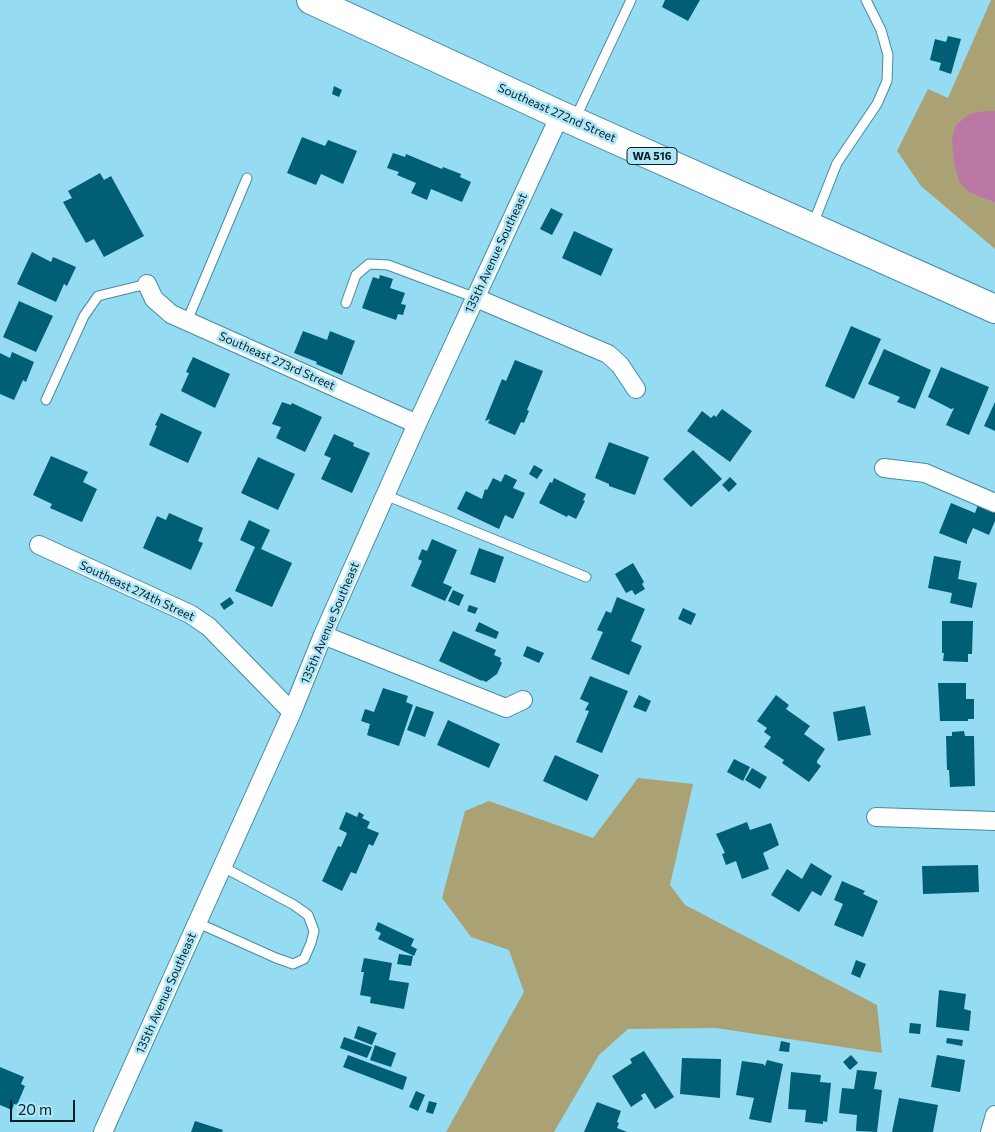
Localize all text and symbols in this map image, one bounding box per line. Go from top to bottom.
street label: Southeast 272nd Street [496,80,618,146]
road number: WA 516 [627,148,677,164]
street label: 135th Avenue Southeast [462,191,530,315]
street label: Southeast 273rd Street [217,329,337,393]
street label: Southeast 274th Street [77,558,197,624]
street label: 135th Avenue Southeast [298,560,362,686]
street label: 135th Avenue Southeast [133,930,199,1056]
scale bar [12,1090,78,1122]
text: 20 m [18,1100,52,1118]

